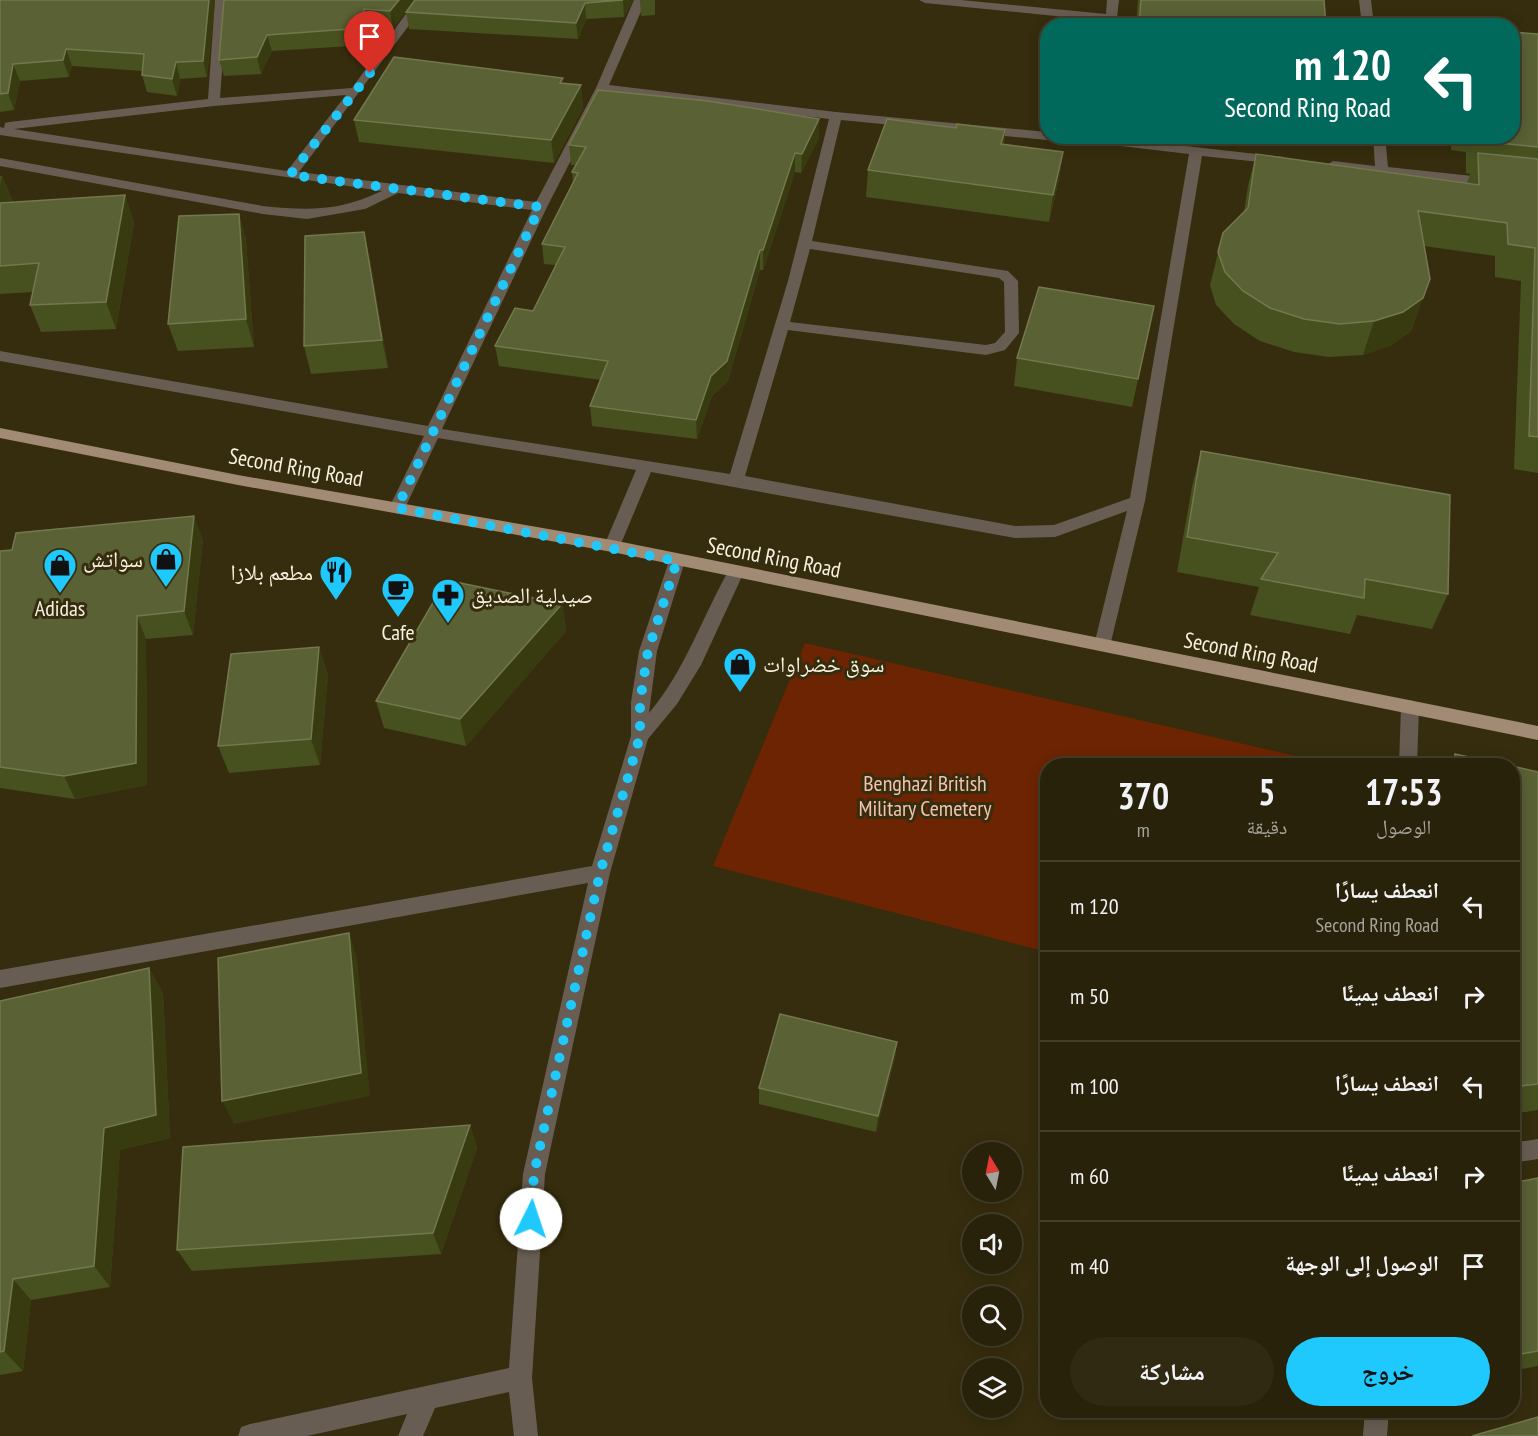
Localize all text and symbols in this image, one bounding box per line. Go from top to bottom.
pin [344,11,395,73]
icon: arrive [353,20,386,53]
text: 120 m [1294,37,1391,92]
icon: left [1412,42,1490,120]
text: Second Ring Road [1224,90,1391,124]
street label: Second Ring Road [227,441,365,493]
street label: Second Ring Road [705,530,843,584]
shop icon: سواتش [148,541,184,588]
place label: سواتش [83,545,143,573]
shop icon: Adidas [42,547,78,594]
restaurant icon: مطعم بلازا [318,554,354,601]
place label: مطعم بلازا [231,558,313,587]
cafe icon: Cafe [380,571,416,618]
pharmacy icon: صيدلية الصديق [430,577,466,624]
place label: صيدلية الصديق [471,581,593,609]
place label: Adidas [35,594,85,622]
place label: Cafe [381,618,415,646]
street label: Second Ring Road [1182,625,1320,679]
shop icon: سوق خضراوات [722,646,758,693]
place label: سوق خضراوات [763,650,884,678]
text: 5 [1258,768,1275,815]
text: 17:53 [1365,768,1443,815]
park label: Benghazi British Military Cemetery [858,769,992,822]
text: 370 [1117,772,1169,819]
text: دقيقة [1247,814,1287,840]
text: الوصول [1376,814,1431,840]
text: m [1137,817,1150,843]
text: انعطف يسارًا [1335,876,1439,904]
icon: left [1457,890,1490,923]
text: 120 m [1070,892,1119,920]
text: Second Ring Road [1316,912,1439,938]
text: انعطف يمينًا [1341,979,1439,1007]
icon: right [1457,980,1490,1013]
text: 50 m [1070,982,1109,1010]
text: انعطف يسارًا [1335,1069,1439,1097]
icon: left [1457,1070,1490,1103]
text: 100 m [1070,1072,1119,1100]
north arrow [962,1142,1022,1202]
map controls [962,1142,1022,1418]
text: انعطف يمينًا [1341,1159,1439,1187]
icon: right [1457,1160,1490,1193]
text: 60 m [1070,1162,1109,1190]
position arrow [499,1187,563,1251]
button: sound [962,1214,1022,1274]
text: الوصول إلى الوجهة [1285,1249,1439,1277]
icon: arrive [1457,1250,1490,1283]
text: 40 m [1070,1252,1109,1280]
button: search [962,1286,1022,1346]
button: مشاركة [1070,1337,1274,1406]
button: خروج [1286,1337,1490,1406]
button: layers [962,1358,1022,1418]

